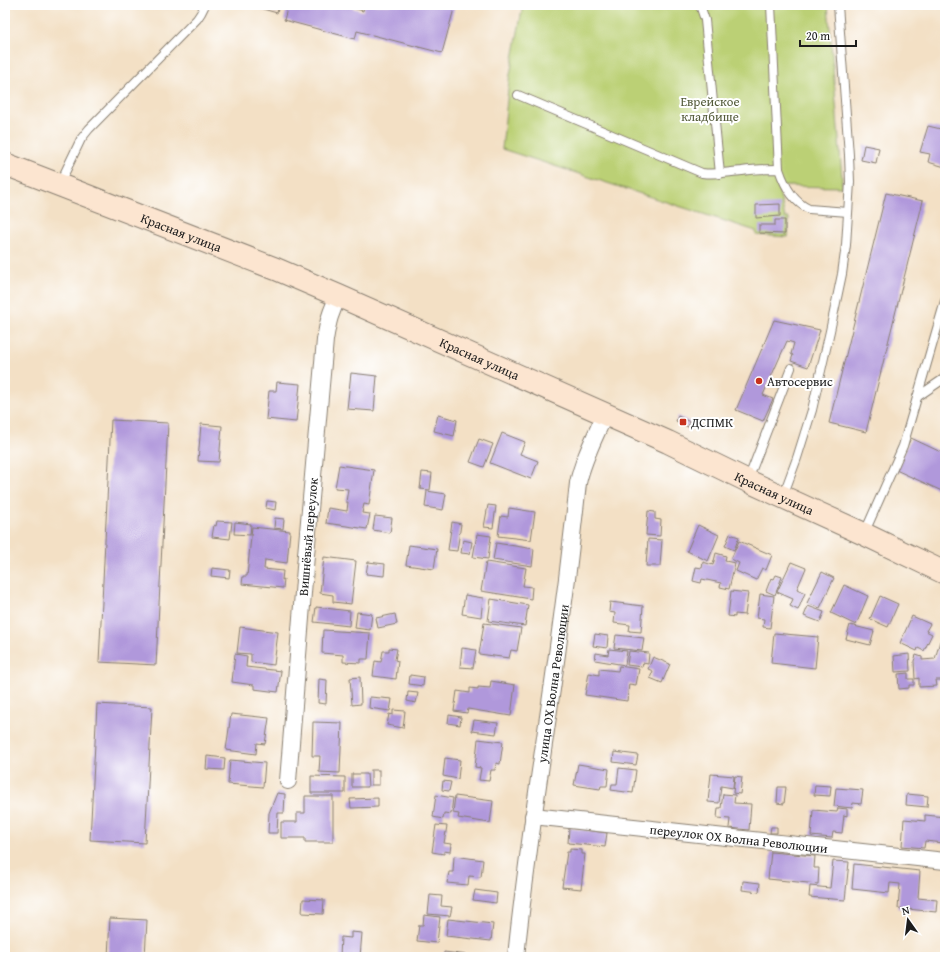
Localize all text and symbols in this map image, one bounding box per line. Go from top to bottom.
scale bar [800,22,856,48]
text: 20 m [806,27,830,44]
park label: Еврейское кладбище [680,92,740,126]
street label: Красная улица [138,208,225,257]
street label: Красная улица [437,332,523,385]
place label: Автосервис [767,372,833,391]
marker: Автосервис [754,376,764,386]
place label: ДСПМК [690,413,733,432]
marker: ДСПМК [678,417,688,427]
street label: Красная улица [731,466,818,520]
street label: Вишнёвый переулок [293,477,322,597]
street label: улица ОХ Волна Революции [532,603,573,765]
street label: переулок ОХ Волна Революции [649,819,829,858]
north arrow [888,900,928,940]
text: N [900,901,912,919]

